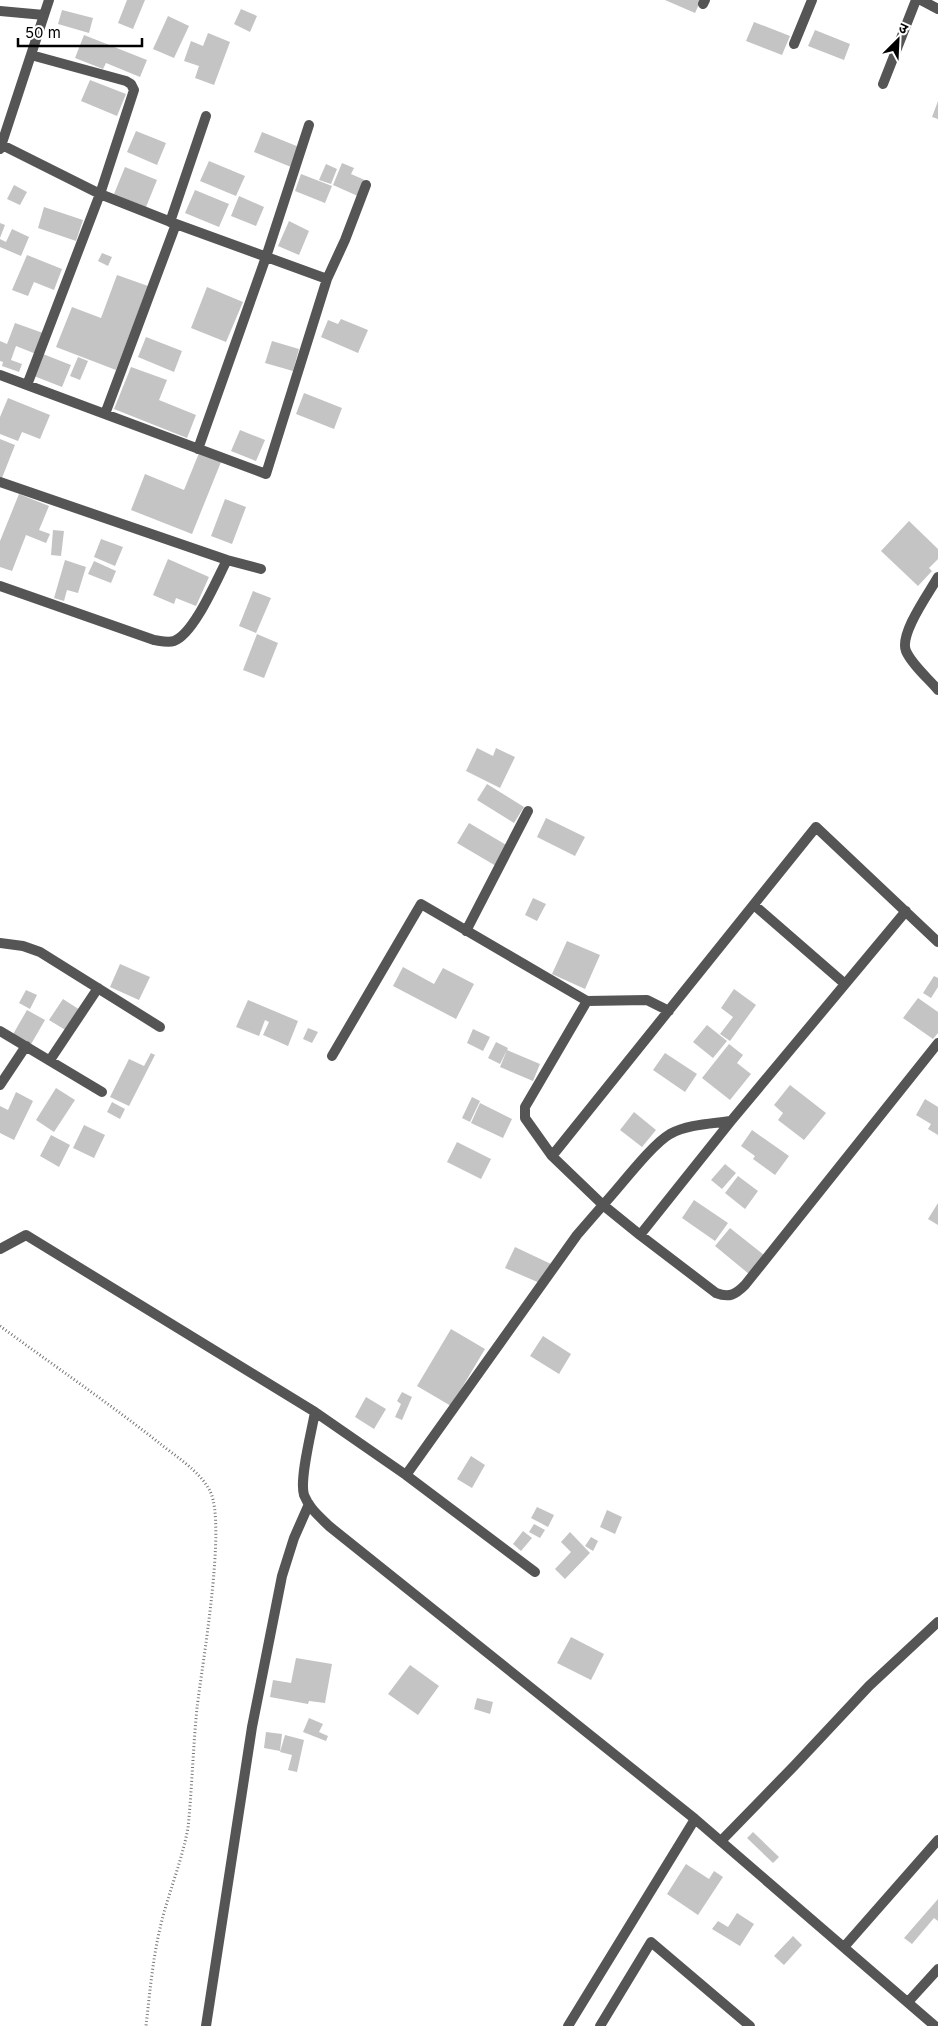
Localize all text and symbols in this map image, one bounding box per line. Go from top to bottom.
scale bar [18,15,141,47]
north arrow [873,15,923,65]
text: उ [896,18,911,37]
text: 50 m [25,23,61,42]

